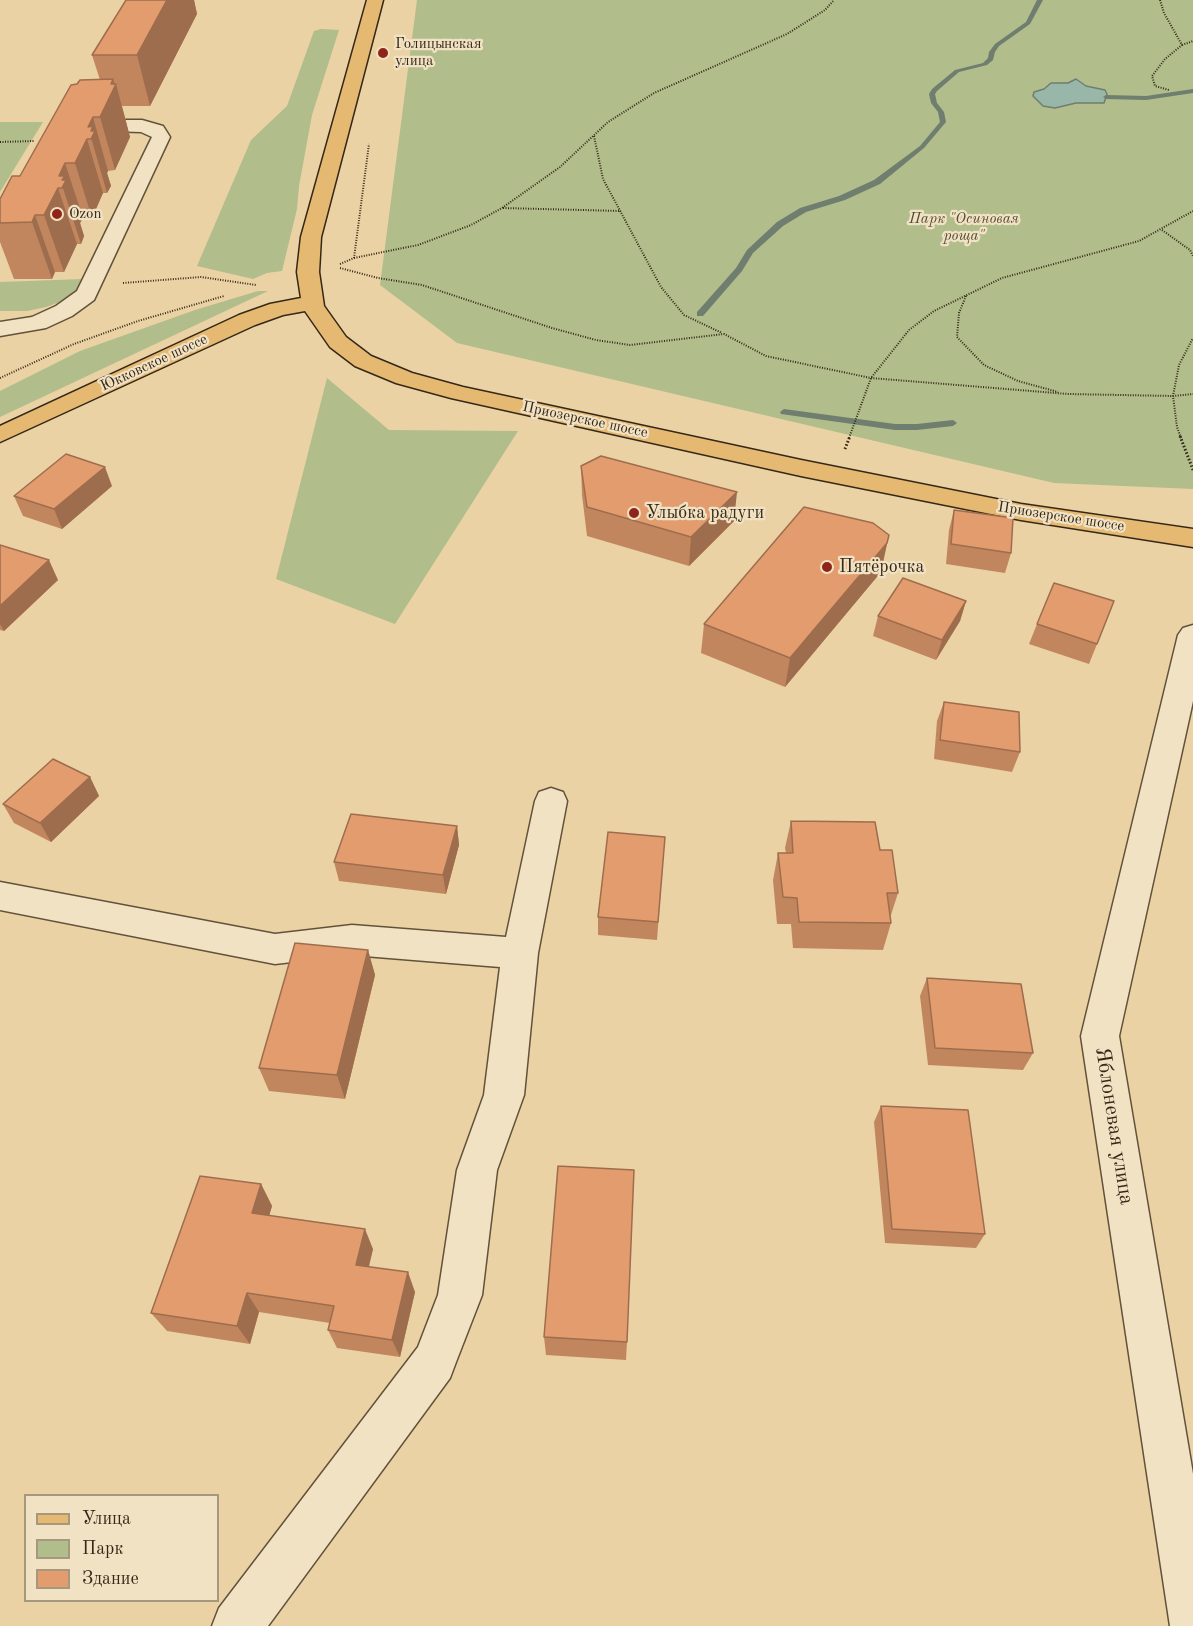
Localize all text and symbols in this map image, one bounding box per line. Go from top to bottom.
place label: Голицынская улица [395,35,482,70]
marker: Голицынская улица [376,46,390,60]
place label: Ozon [69,205,102,223]
marker: Ozon [50,207,64,221]
park label: Парк "Осиновая роща" [909,210,1019,245]
street label: Юкковское шоссе [98,330,210,396]
street label: Приозерское шоссе [521,398,649,442]
street label: Приозерское шоссе [997,498,1125,536]
place label: Улыбка радуги [646,502,764,524]
marker: Улыбка радуги [627,506,641,520]
place label: Пятёрочка [839,556,924,578]
marker: Пятёрочка [820,560,834,574]
street label: Яблоневая улица [1089,1045,1139,1207]
legend [24,1494,219,1602]
text: Улица [82,1510,131,1528]
text: Парк [82,1540,123,1558]
text: Здание [82,1570,139,1588]

